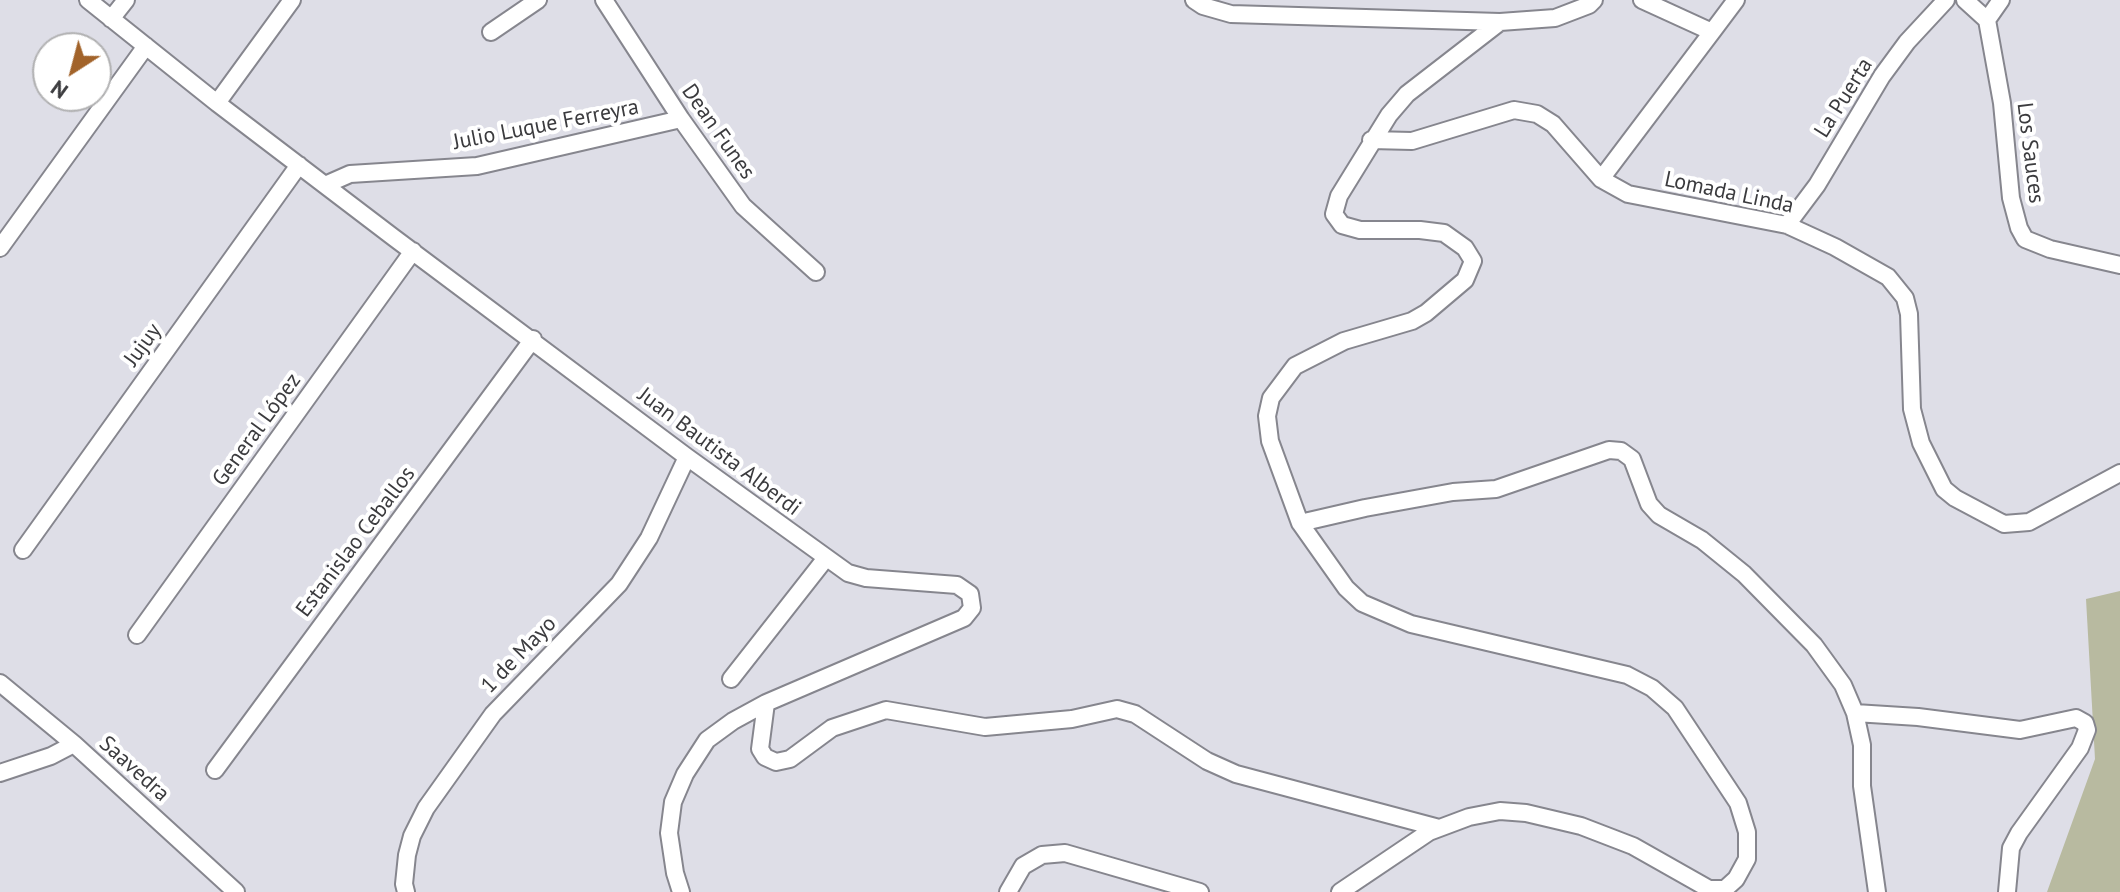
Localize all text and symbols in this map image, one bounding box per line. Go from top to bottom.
north arrow [32,32,112,112]
street label: La Puerta [1809,53,1879,143]
text: N [45,74,73,105]
street label: Dean Funes [676,79,760,185]
street label: Julio Luque Ferreyra [451,94,641,156]
street label: Los Sauces [2011,101,2049,205]
street label: Lomada Linda [1662,166,1796,220]
street label: Jujuy [119,319,167,371]
street label: General López [207,368,307,492]
street label: Juan Bautista Alberdi [632,382,806,522]
street label: Estanislao Ceballos [291,462,421,622]
street label: 1 de Mayo [476,611,562,699]
street label: Saavedra [93,731,175,807]

